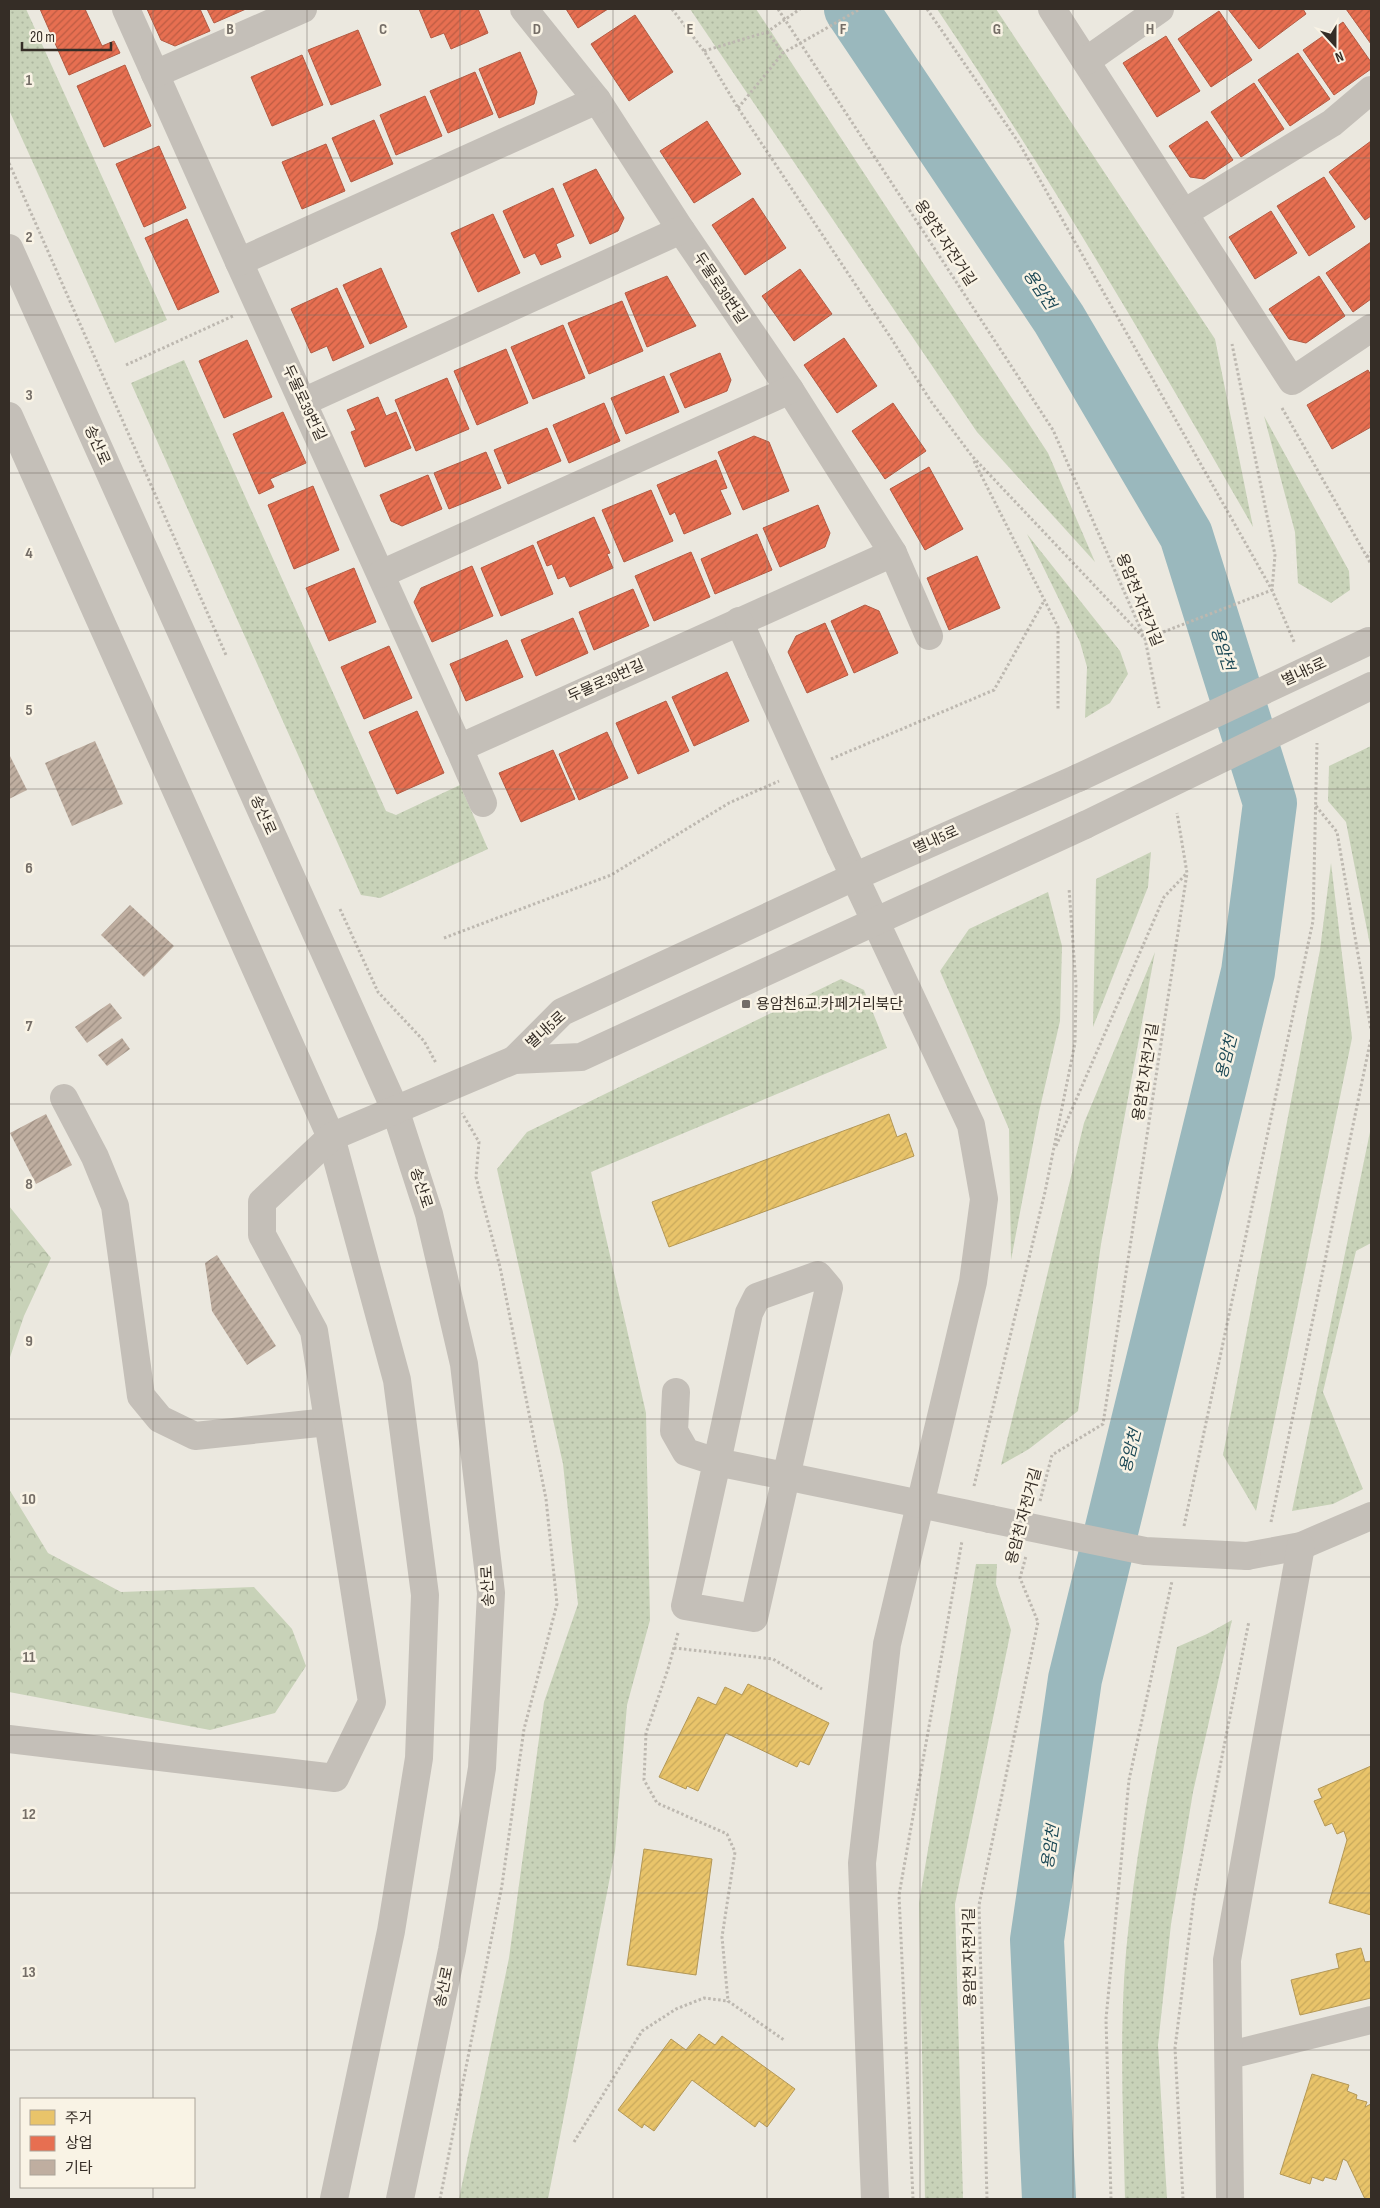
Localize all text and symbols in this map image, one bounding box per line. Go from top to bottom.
scale bar [22,20,111,52]
text: B [226,20,234,39]
text: C [379,20,387,39]
text: D [533,20,541,39]
text: E [687,20,694,39]
text: F [840,20,847,39]
text: G [993,20,1001,39]
text: H [1146,20,1154,39]
north arrow [1310,20,1360,70]
text: 20 m [30,28,55,47]
text: N [1333,47,1346,66]
text: 1 [26,71,33,90]
street label: 용암천 자전거길 [910,196,980,290]
text: 2 [25,228,33,247]
street label: 두물로39번길 [689,249,751,327]
water label: 용암천 [1019,266,1060,316]
street label: 두물로39번길 [278,362,330,444]
text: 3 [25,386,33,405]
street label: 송산로 [80,422,114,468]
text: 4 [25,544,33,563]
street label: 용암천 자전거길 [1112,551,1166,649]
water label: 용암천 [1206,625,1238,675]
street label: 별내5로 [1278,653,1330,691]
street label: 두물로39번길 [565,656,647,706]
text: 5 [25,701,33,720]
street label: 송산로 [246,792,280,838]
street label: 별내5로 [910,822,962,858]
text: 6 [25,859,33,878]
place label: 용암천6교.카페거리북단 [756,995,904,1014]
marker: 용암천6교.카페거리북단 [740,998,752,1010]
street label: 별내5로 [522,1007,570,1053]
text: 7 [26,1017,33,1036]
street label: 용암천 자전거길 [1129,1022,1163,1122]
water label: 용암천 [1212,1031,1242,1081]
street label: 송산로 [406,1165,436,1211]
text: 8 [25,1175,33,1194]
text: 9 [25,1332,33,1351]
water label: 용암천 [1116,1425,1146,1475]
street label: 용암천 자전거길 [1002,1466,1046,1566]
text: 10 [22,1490,36,1509]
street label: 송산로 [477,1565,499,1607]
text: 11 [23,1648,36,1667]
text: 12 [22,1805,36,1824]
water label: 용암천 [1039,1822,1064,1870]
street label: 용암천 자전거길 [960,1907,980,2007]
text: 13 [22,1963,36,1982]
street label: 송산로 [430,1965,458,2009]
legend [20,2098,195,2188]
text: 주거 [65,2109,93,2128]
text: 상업 [65,2134,93,2153]
text: 기타 [65,2159,93,2178]

